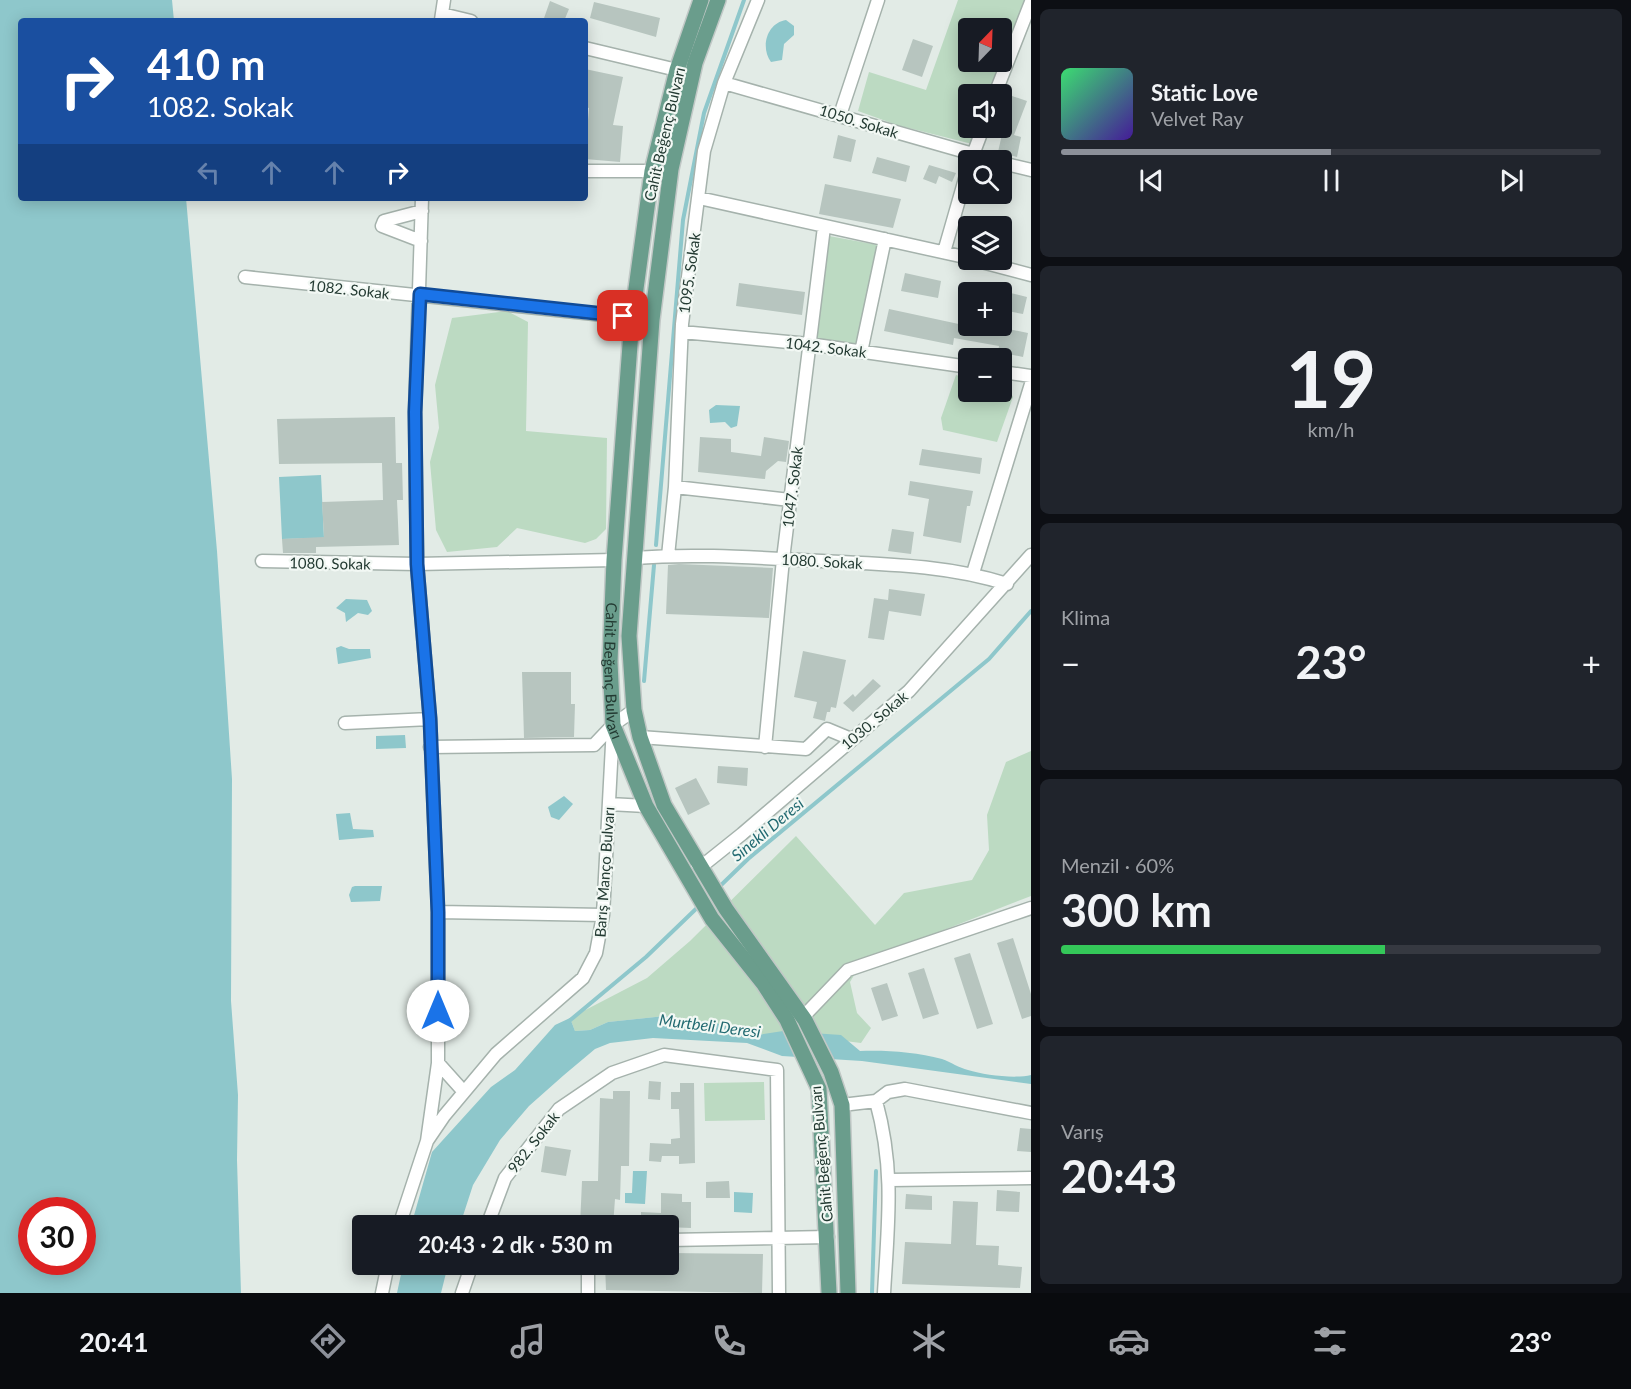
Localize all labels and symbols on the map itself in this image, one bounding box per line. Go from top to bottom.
north arrow [958,18,1012,72]
street label: Cahit Beğenç Bulvarı [640,65,688,203]
street label: 1050. Sokak [817,100,901,142]
street label: 1095. Sokak [674,231,704,315]
street label: 1082. Sokak [308,276,391,302]
pin [597,290,648,341]
street label: 1042. Sokak [784,333,868,361]
street label: 1047. Sokak [778,445,806,529]
street label: 1080. Sokak [781,550,864,572]
street label: 1080. Sokak [289,553,371,573]
street label: Cahit Beğenç Bulvarı [601,602,627,742]
street label: 1030. Sokak [837,687,911,753]
water label: Sinekli Deresi [727,793,807,865]
street label: Barış Manço Bulvarı [590,806,618,938]
position arrow [406,979,470,1043]
water label: Murtbeli Deresi [658,1009,762,1041]
street label: Cahit Beğenç Bulvarı [806,1085,836,1223]
street label: 982. Sokak [504,1107,563,1176]
speed limit sign: 30 [18,1197,96,1275]

